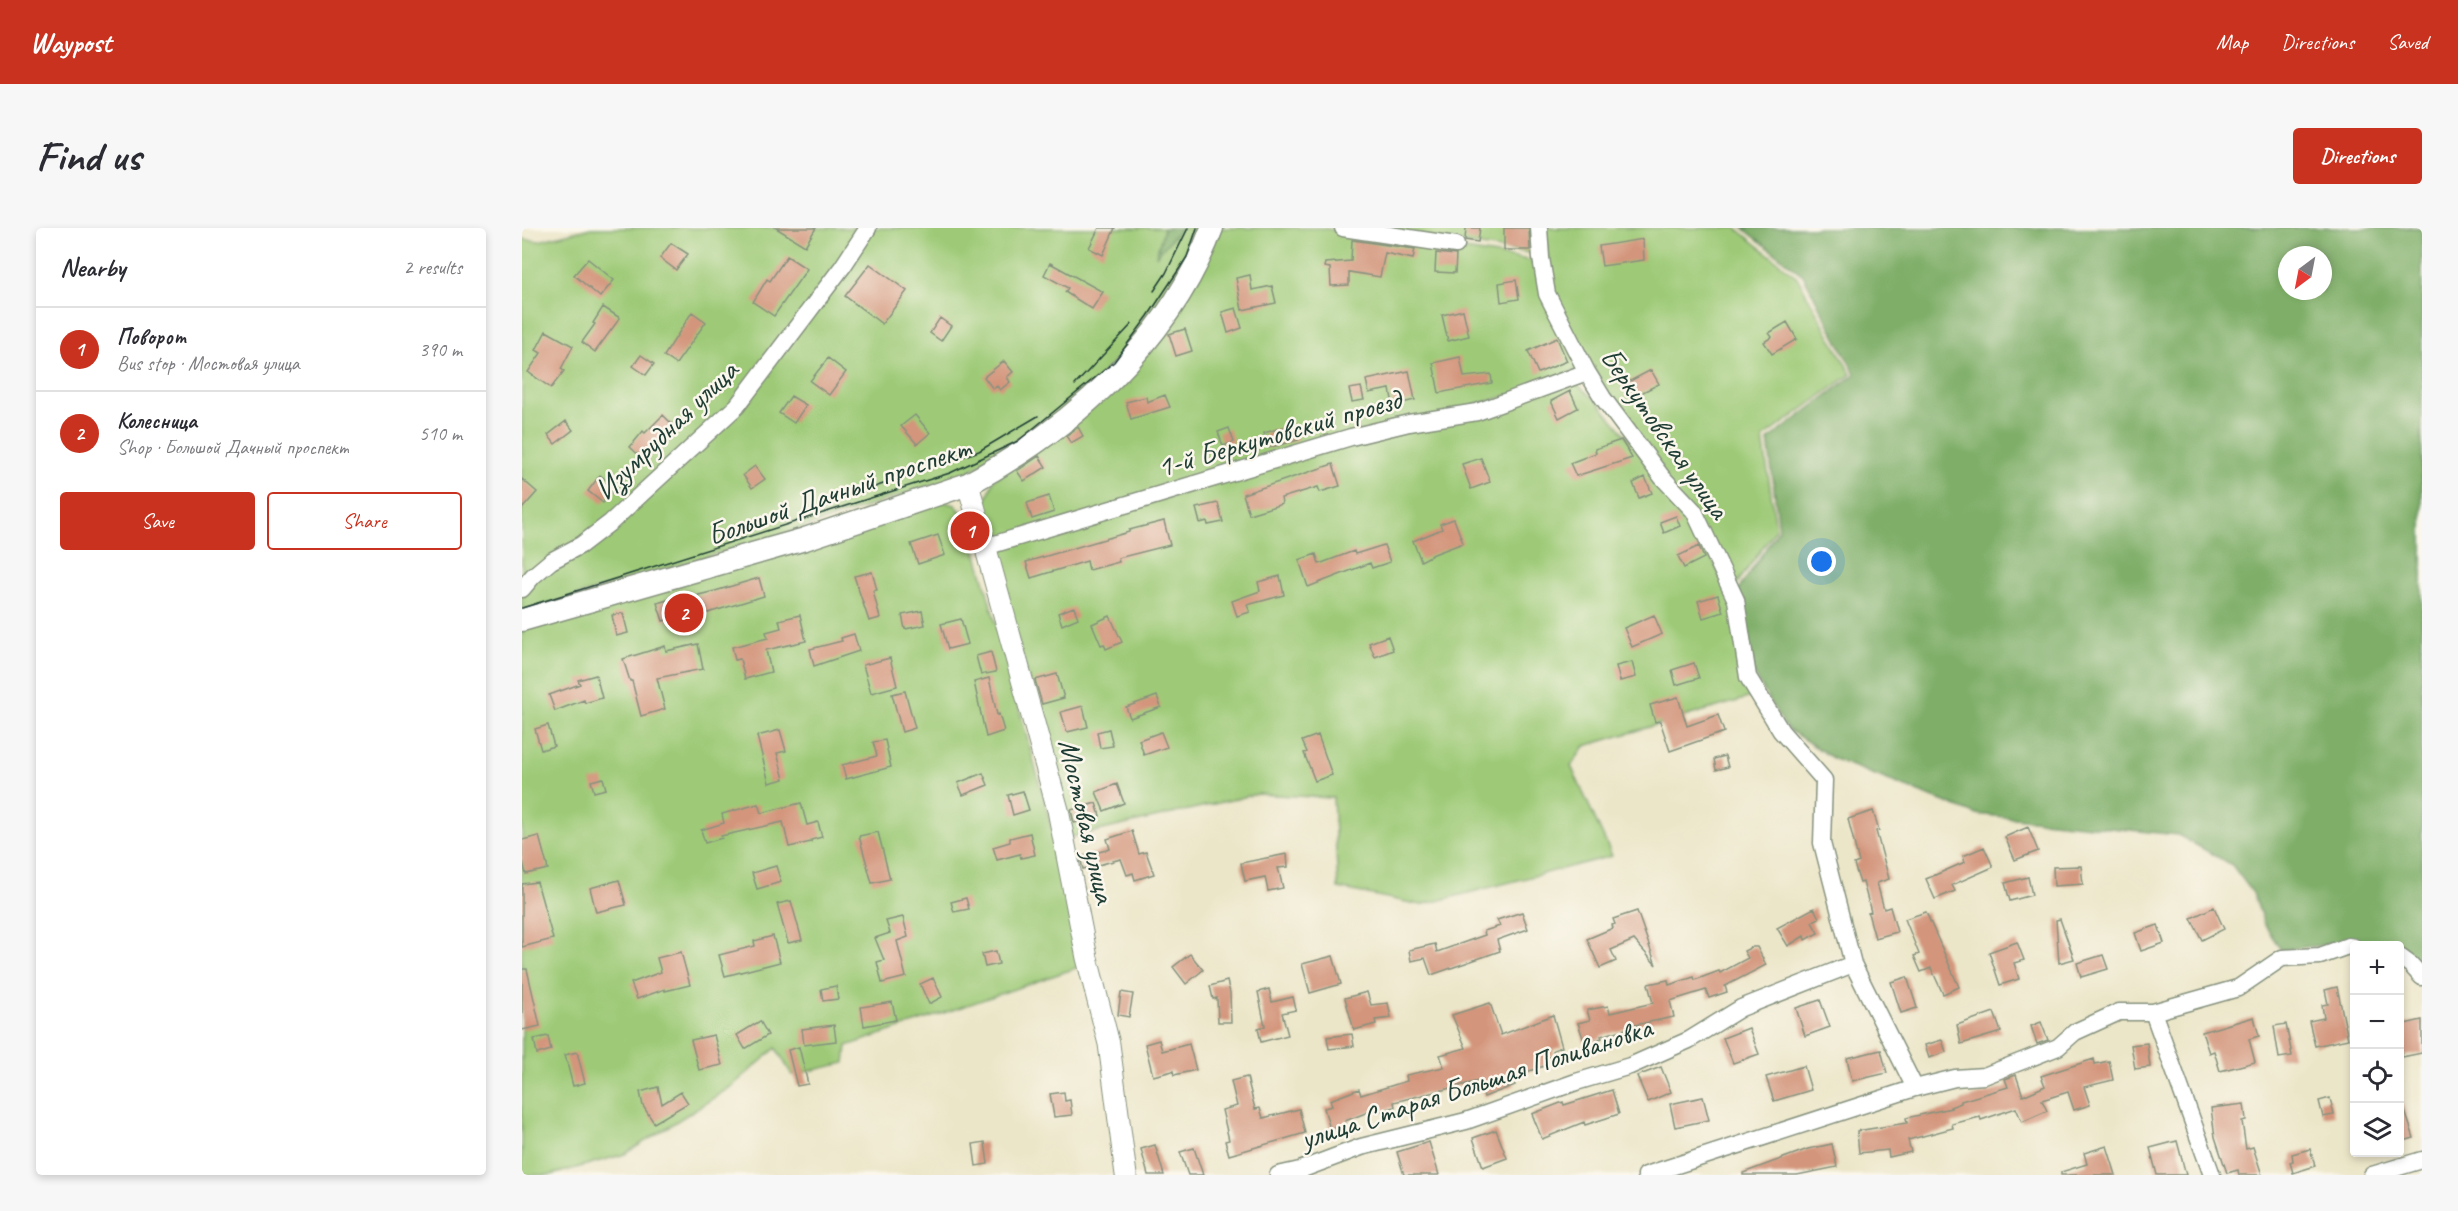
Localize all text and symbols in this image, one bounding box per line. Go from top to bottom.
text: Waypost [30,25,111,60]
text: Map [2216,29,2248,55]
text: Directions [2281,29,2354,55]
text: Saved [2387,29,2428,55]
button: Directions [2293,128,2422,184]
text: Find us [36,130,141,183]
north arrow [2278,246,2332,300]
text: Nearby [60,251,125,284]
text: 2 results [403,255,462,280]
text: Поворот [117,323,186,351]
text: 1 [75,337,84,362]
text: 390 m [419,337,462,362]
street label: Беркутовская улица [1592,340,1739,528]
text: Bus stop · Мостовая улица [117,351,300,376]
street label: Изумрудная улица [586,351,747,508]
street label: 1-й Беркутовский проезд [1153,379,1408,486]
text: Колесница [117,407,197,435]
text: 2 [75,421,84,446]
text: 510 m [419,421,462,446]
street label: Большой Дачный проспект [702,428,977,554]
text: Shop · Большой Дачный проспект [117,435,349,460]
button: Save [60,492,255,550]
button: Share [267,492,462,550]
pin: 1 [950,508,990,554]
your location [1807,547,1836,576]
pin: 2 [664,590,704,636]
street label: Мостовая улица [1050,735,1125,909]
map controls [2350,941,2404,1157]
button: + [2350,941,2404,995]
button: − [2350,995,2404,1049]
street label: улица Старая Большая Поливановка [1294,1008,1658,1158]
button: locate [2350,1049,2404,1103]
button: layers [2350,1103,2404,1157]

